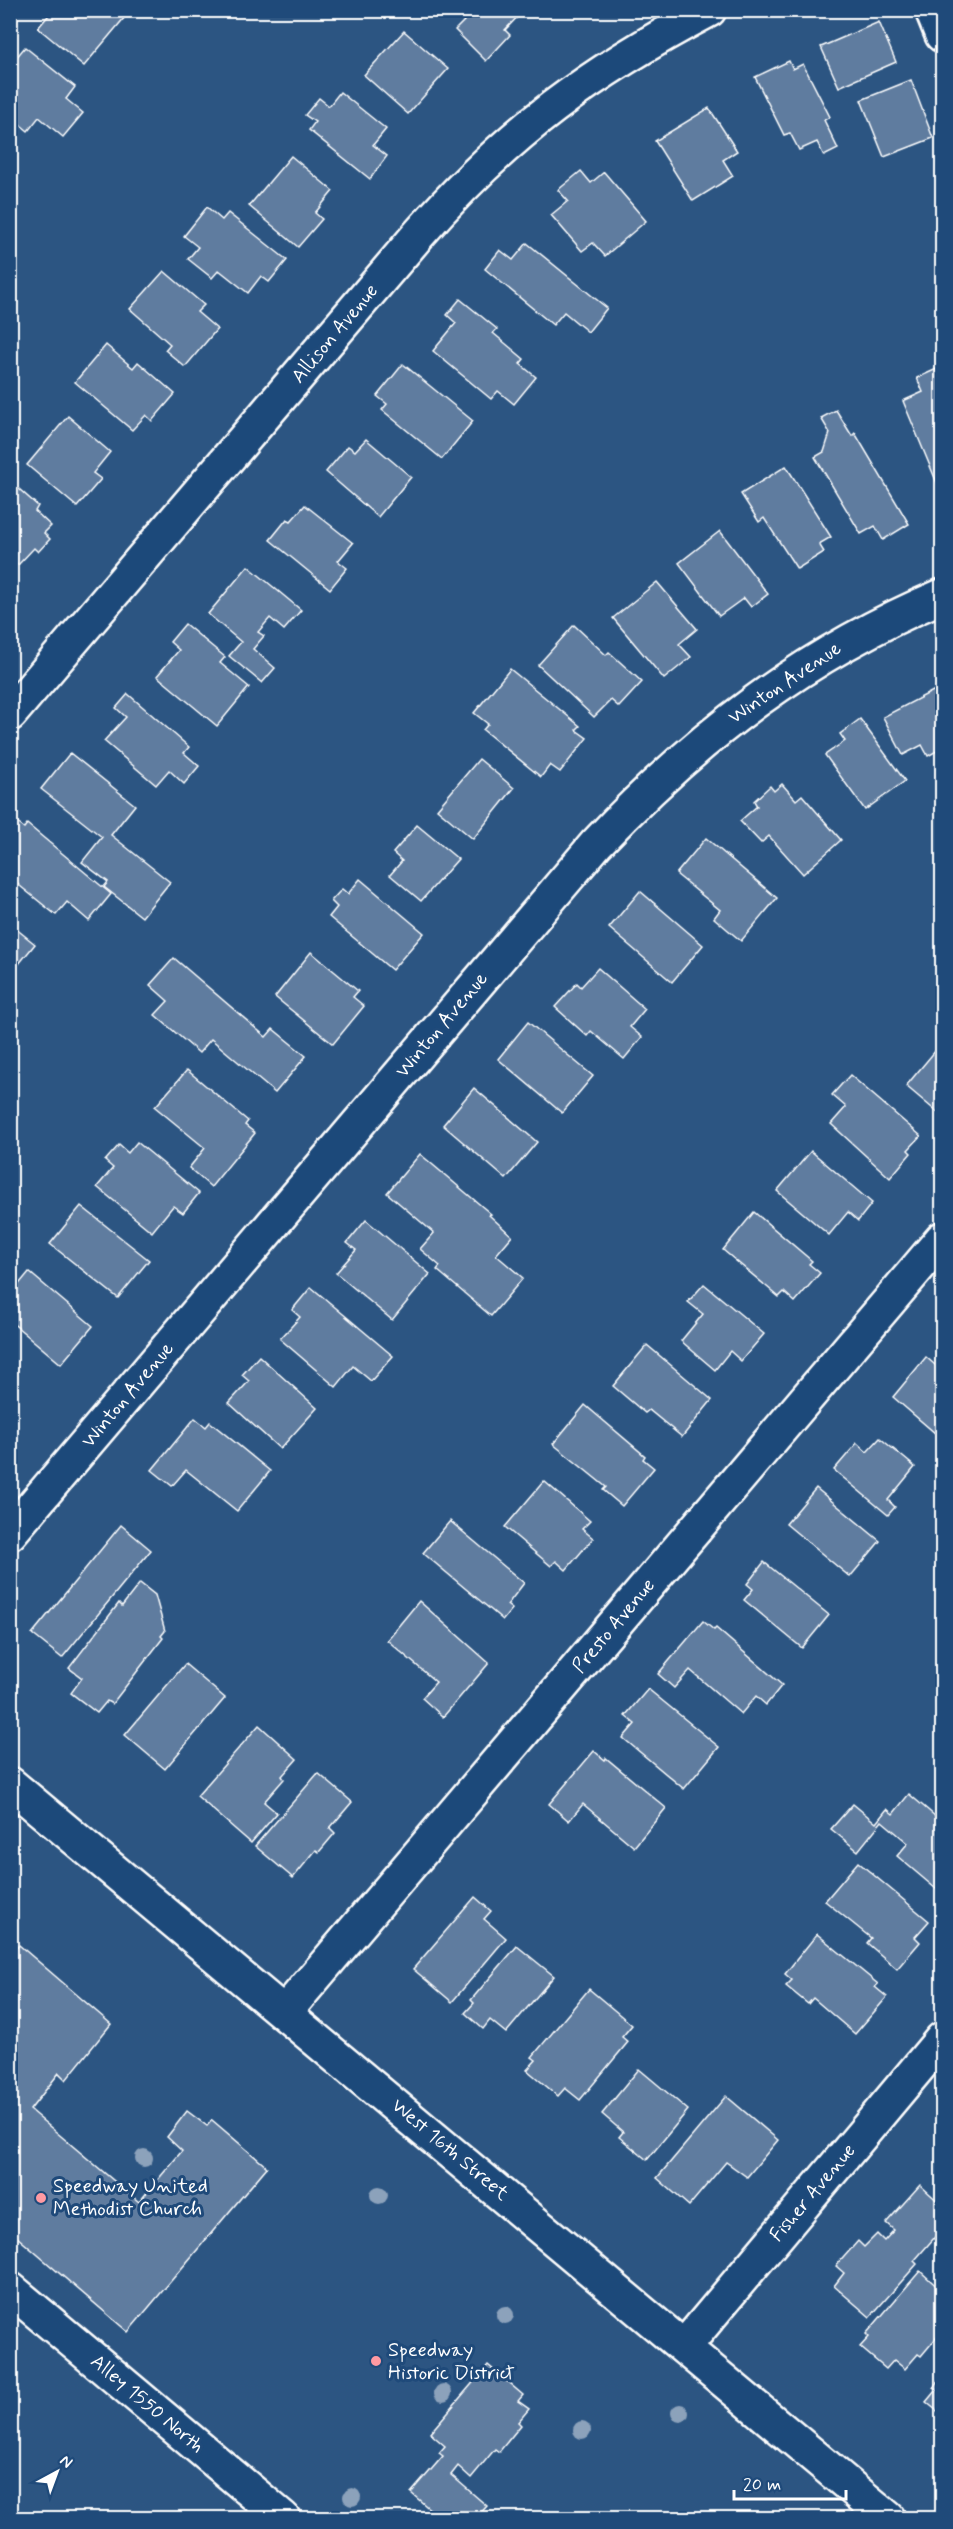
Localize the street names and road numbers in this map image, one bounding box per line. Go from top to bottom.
street label: Allison Avenue [285,278,385,390]
street label: Winton Avenue [723,635,847,731]
street label: Winton Avenue [390,966,494,1084]
street label: Winton Avenue [76,1336,180,1454]
street label: Presto Avenue [566,1573,662,1679]
street label: West 16th Street [385,2093,515,2207]
street label: Fisher Avenue [764,2138,862,2248]
street label: Alley 1550 North [84,2348,210,2460]

